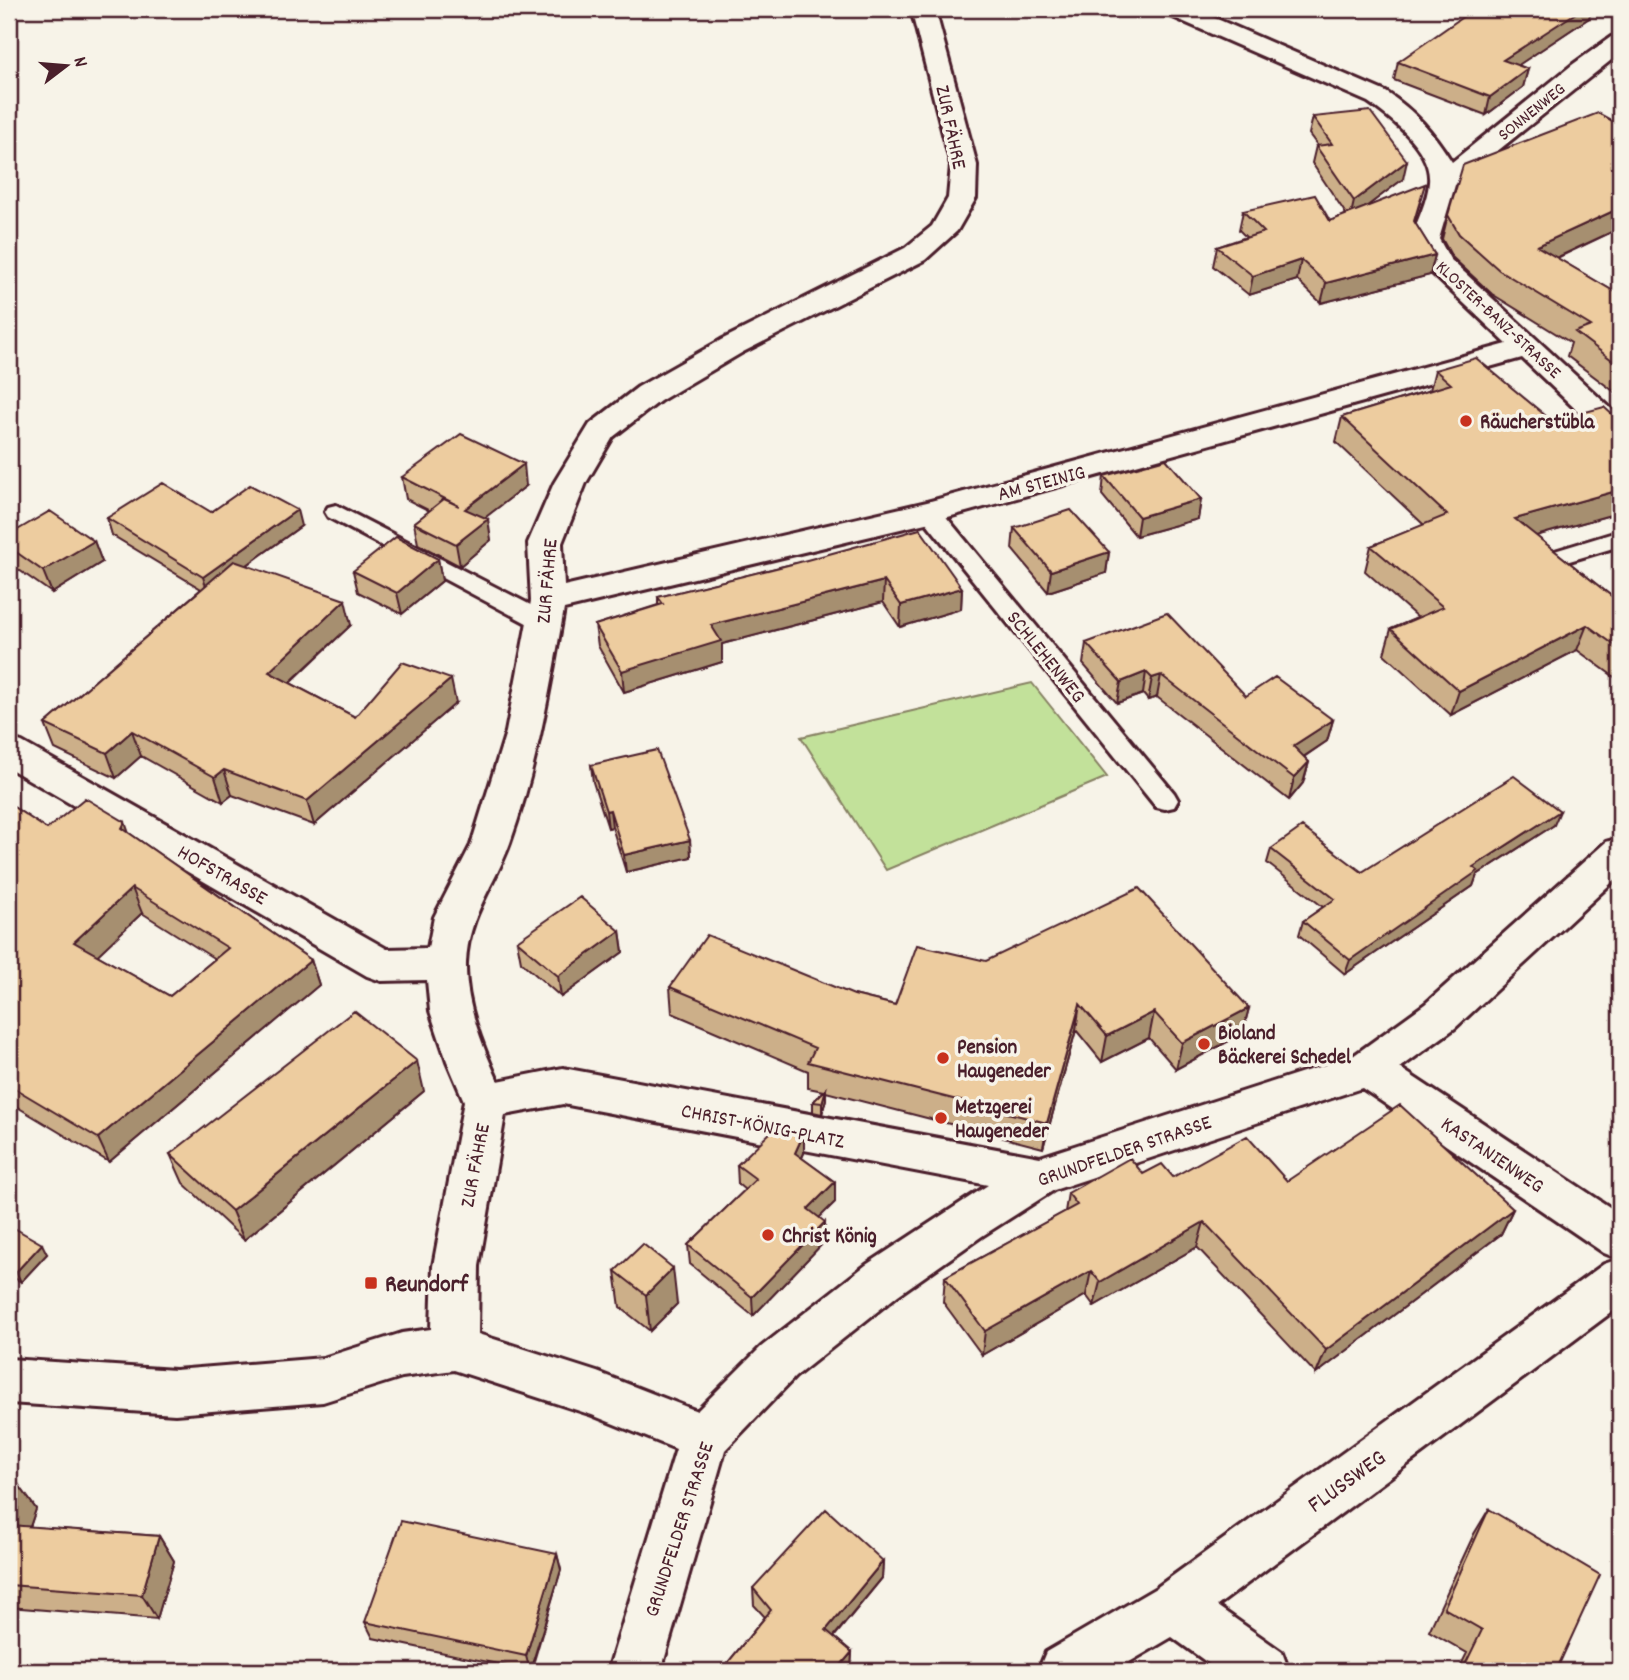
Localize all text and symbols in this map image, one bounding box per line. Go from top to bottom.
north arrow [32,32,102,102]
text: N [65,54,93,71]
street label: SONNENWEG [1493,78,1572,148]
street label: ZUR FÄHRE [926,83,973,173]
street label: KLOSTER-BANZ-STRASSE [1429,256,1566,386]
place label: Räucherstübla [1480,409,1596,439]
marker: Räucherstübla [1458,413,1474,429]
street label: AM STEINIG [995,459,1089,511]
street label: ZUR FÄHRE [530,537,568,625]
street label: SCHLEHENWEG [998,605,1091,711]
street label: HOFSTRASSE [171,839,273,915]
place label: Bioland Bäckerei Schedel [1218,1020,1352,1074]
place label: Pension Haugeneder [957,1034,1052,1088]
marker: Bioland Bäckerei Schedel [1196,1036,1212,1052]
marker: Pension Haugeneder [935,1050,951,1066]
place label: Metzgerei Haugeneder [955,1094,1050,1148]
street label: CHRIST-KÖNIG-PLATZ [678,1097,847,1159]
street label: GRUNDFELDER STRASSE [1034,1109,1217,1197]
marker: Metzgerei Haugeneder [933,1110,949,1126]
street label: KASTANIENWEG [1433,1111,1549,1202]
street label: ZUR FÄHRE [454,1120,500,1210]
place label: Christ König [782,1223,877,1253]
marker: Christ König [760,1227,776,1243]
place label: Reundorf [385,1269,470,1303]
marker: Reundorf [363,1275,379,1291]
street label: GRUNDFELDER STRASSE [638,1438,723,1621]
street label: FLUSSWEG [1301,1442,1394,1523]

